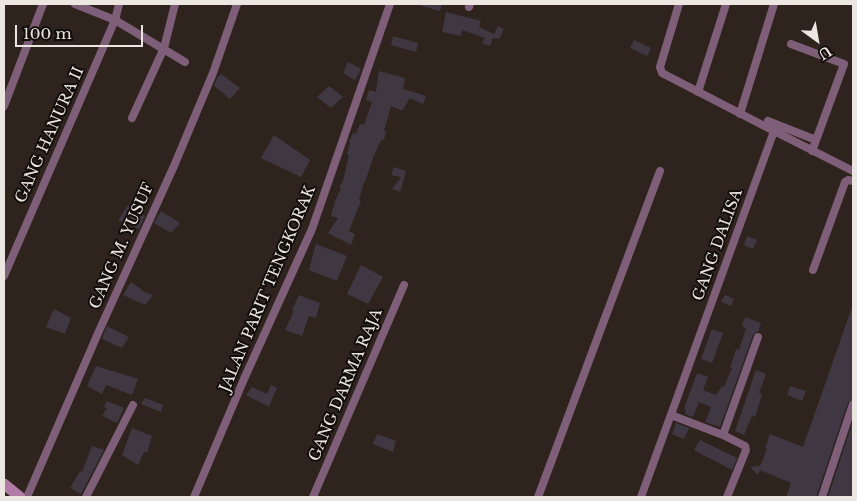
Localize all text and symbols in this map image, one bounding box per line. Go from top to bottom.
scale bar [18,15,145,47]
north arrow [792,15,842,65]
text: 100 m [23,24,72,43]
text: U [815,42,835,64]
street label: GANG HANURA II [12,64,88,206]
street label: GANG M. YUSUF [86,180,158,312]
street label: JALAN PARIT TENGKORAK [216,183,320,395]
street label: GANG DALISA [689,187,747,303]
street label: GANG DARMA RAJA [306,306,386,464]

